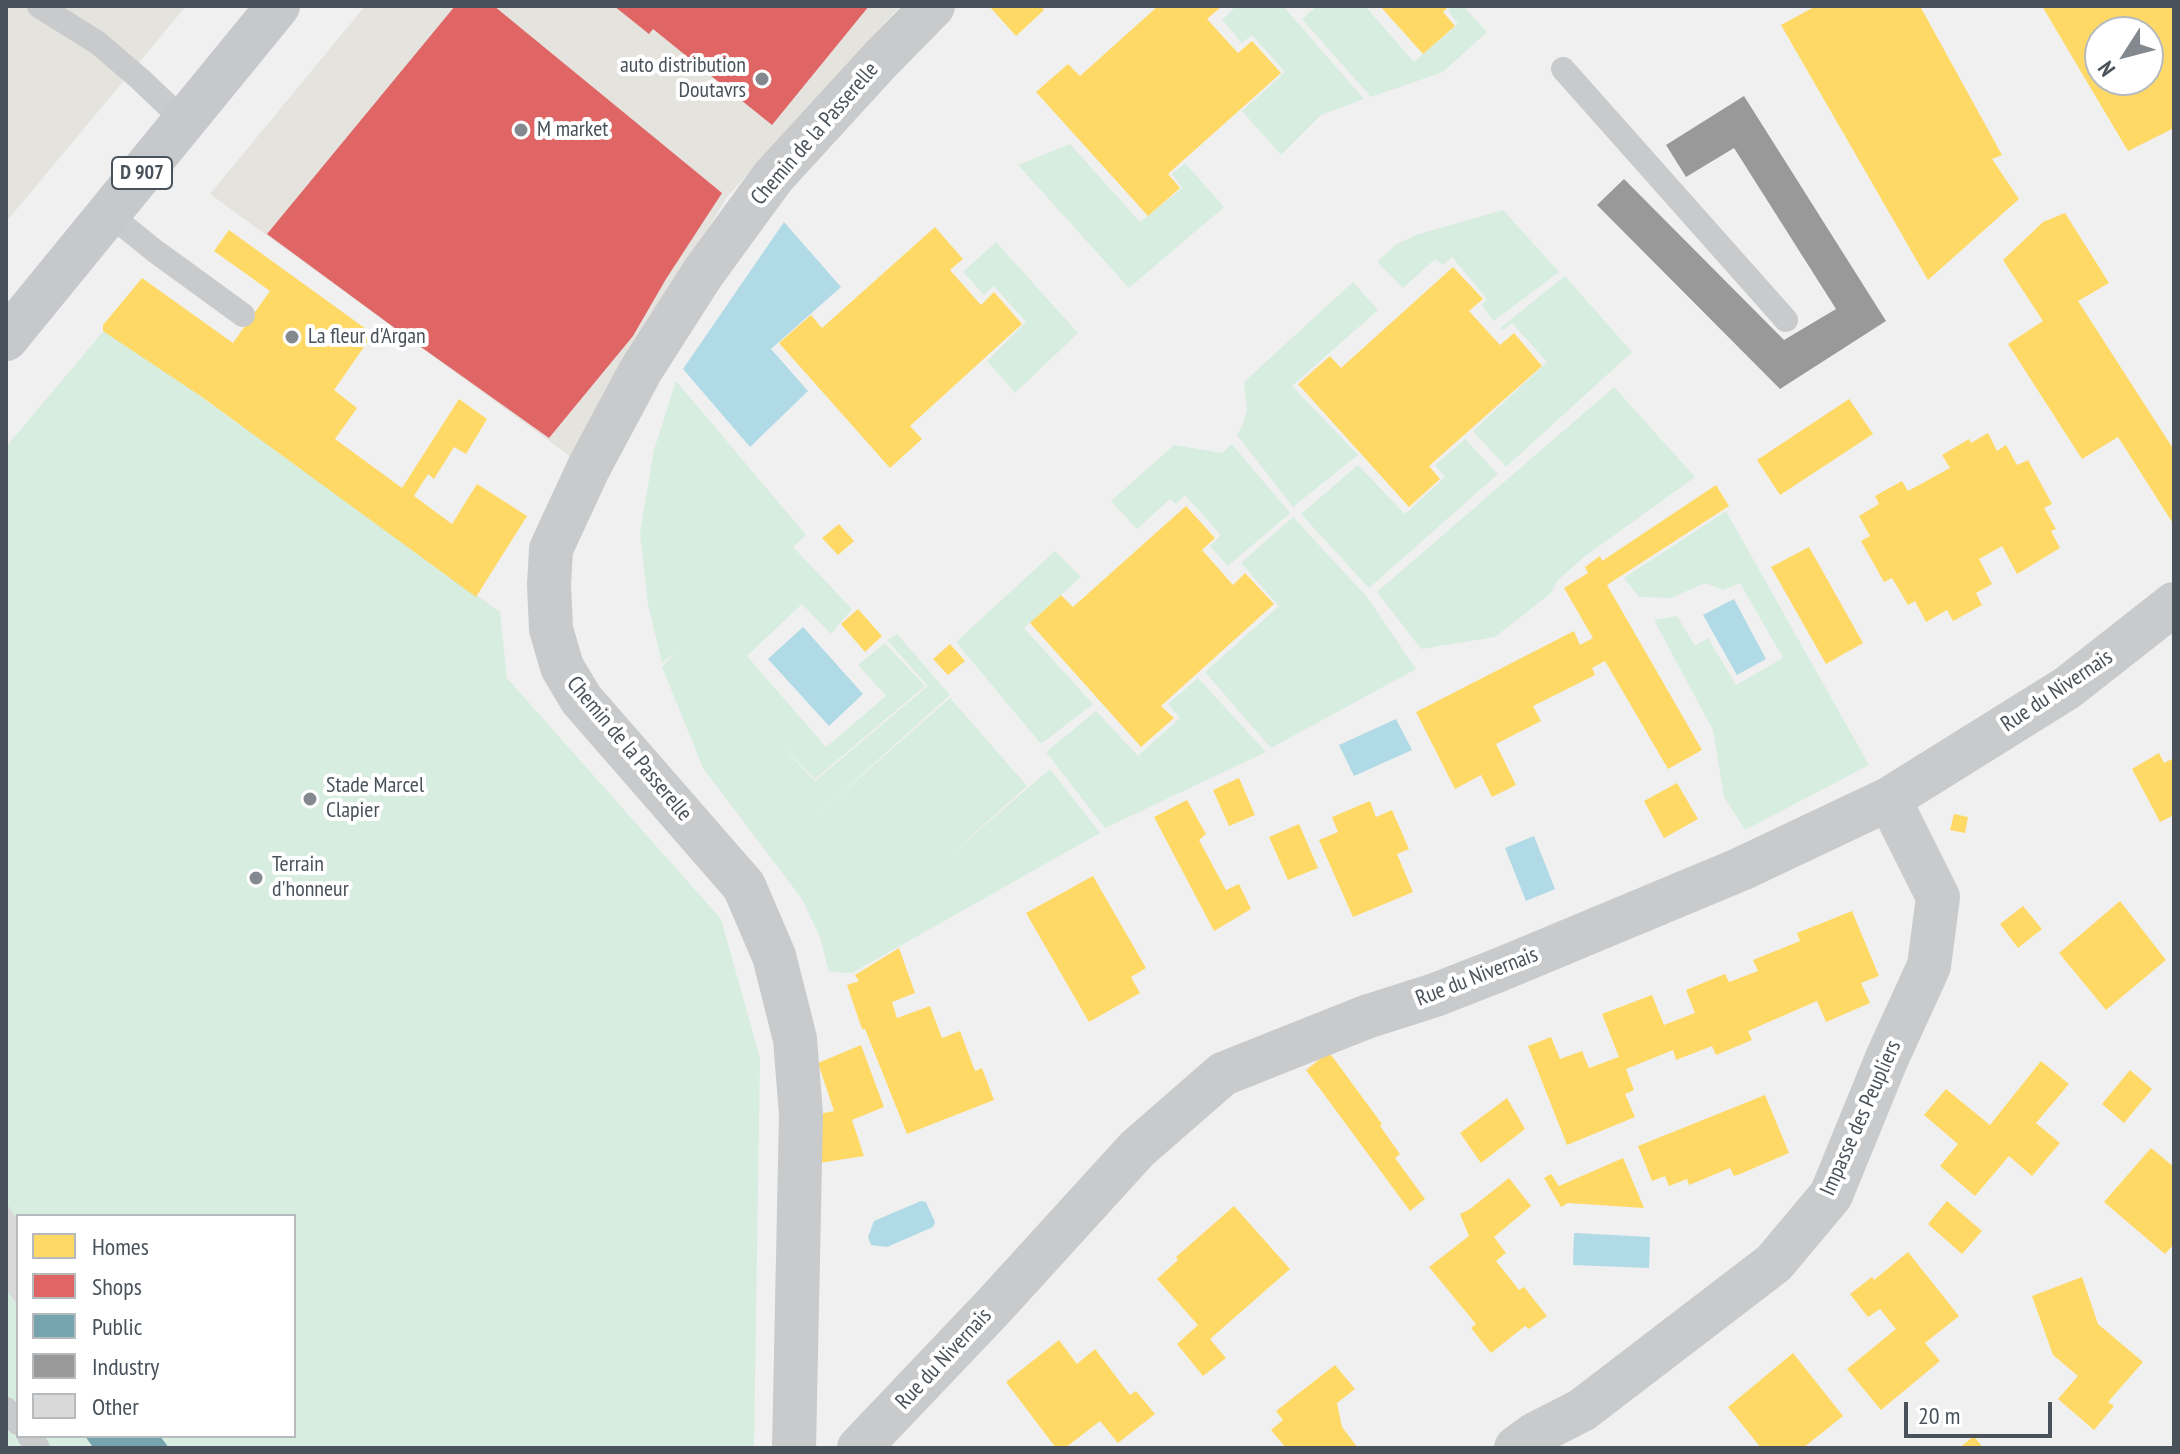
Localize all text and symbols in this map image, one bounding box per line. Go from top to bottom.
north arrow [2084,16,2164,96]
place label: auto distribution Doutavrs [620,53,746,104]
text: N [2091,56,2121,82]
street label: Chemin de la Passerelle [746,57,884,211]
marker: auto distribution Doutavrs [753,70,771,88]
place label: M market [537,117,608,143]
marker: M market [512,121,530,139]
road number: D 907 [112,157,172,189]
place label: La fleur d'Argan [308,324,426,350]
marker: La fleur d'Argan [283,328,301,346]
street label: Rue du Nivernais [1996,644,2118,738]
street label: Chemin de la Passerelle [561,671,697,827]
place label: Stade Marcel Clapier [326,773,424,824]
marker: Stade Marcel Clapier [301,790,319,808]
place label: Terrain d'honneur [272,852,349,904]
marker: Terrain d'honneur [247,869,265,887]
street label: Rue du Nivernais [1412,942,1542,1012]
street label: Impasse des Peupliers [1815,1036,1907,1200]
legend [16,1214,296,1438]
text: Homes [92,1231,149,1262]
text: Shops [92,1271,142,1302]
street label: Rue du Nivernais [891,1303,997,1415]
text: Public [92,1311,142,1342]
text: Industry [92,1351,159,1382]
scale bar [1908,1386,2056,1436]
text: Other [92,1391,139,1422]
text: 20 m [1918,1400,1960,1431]

